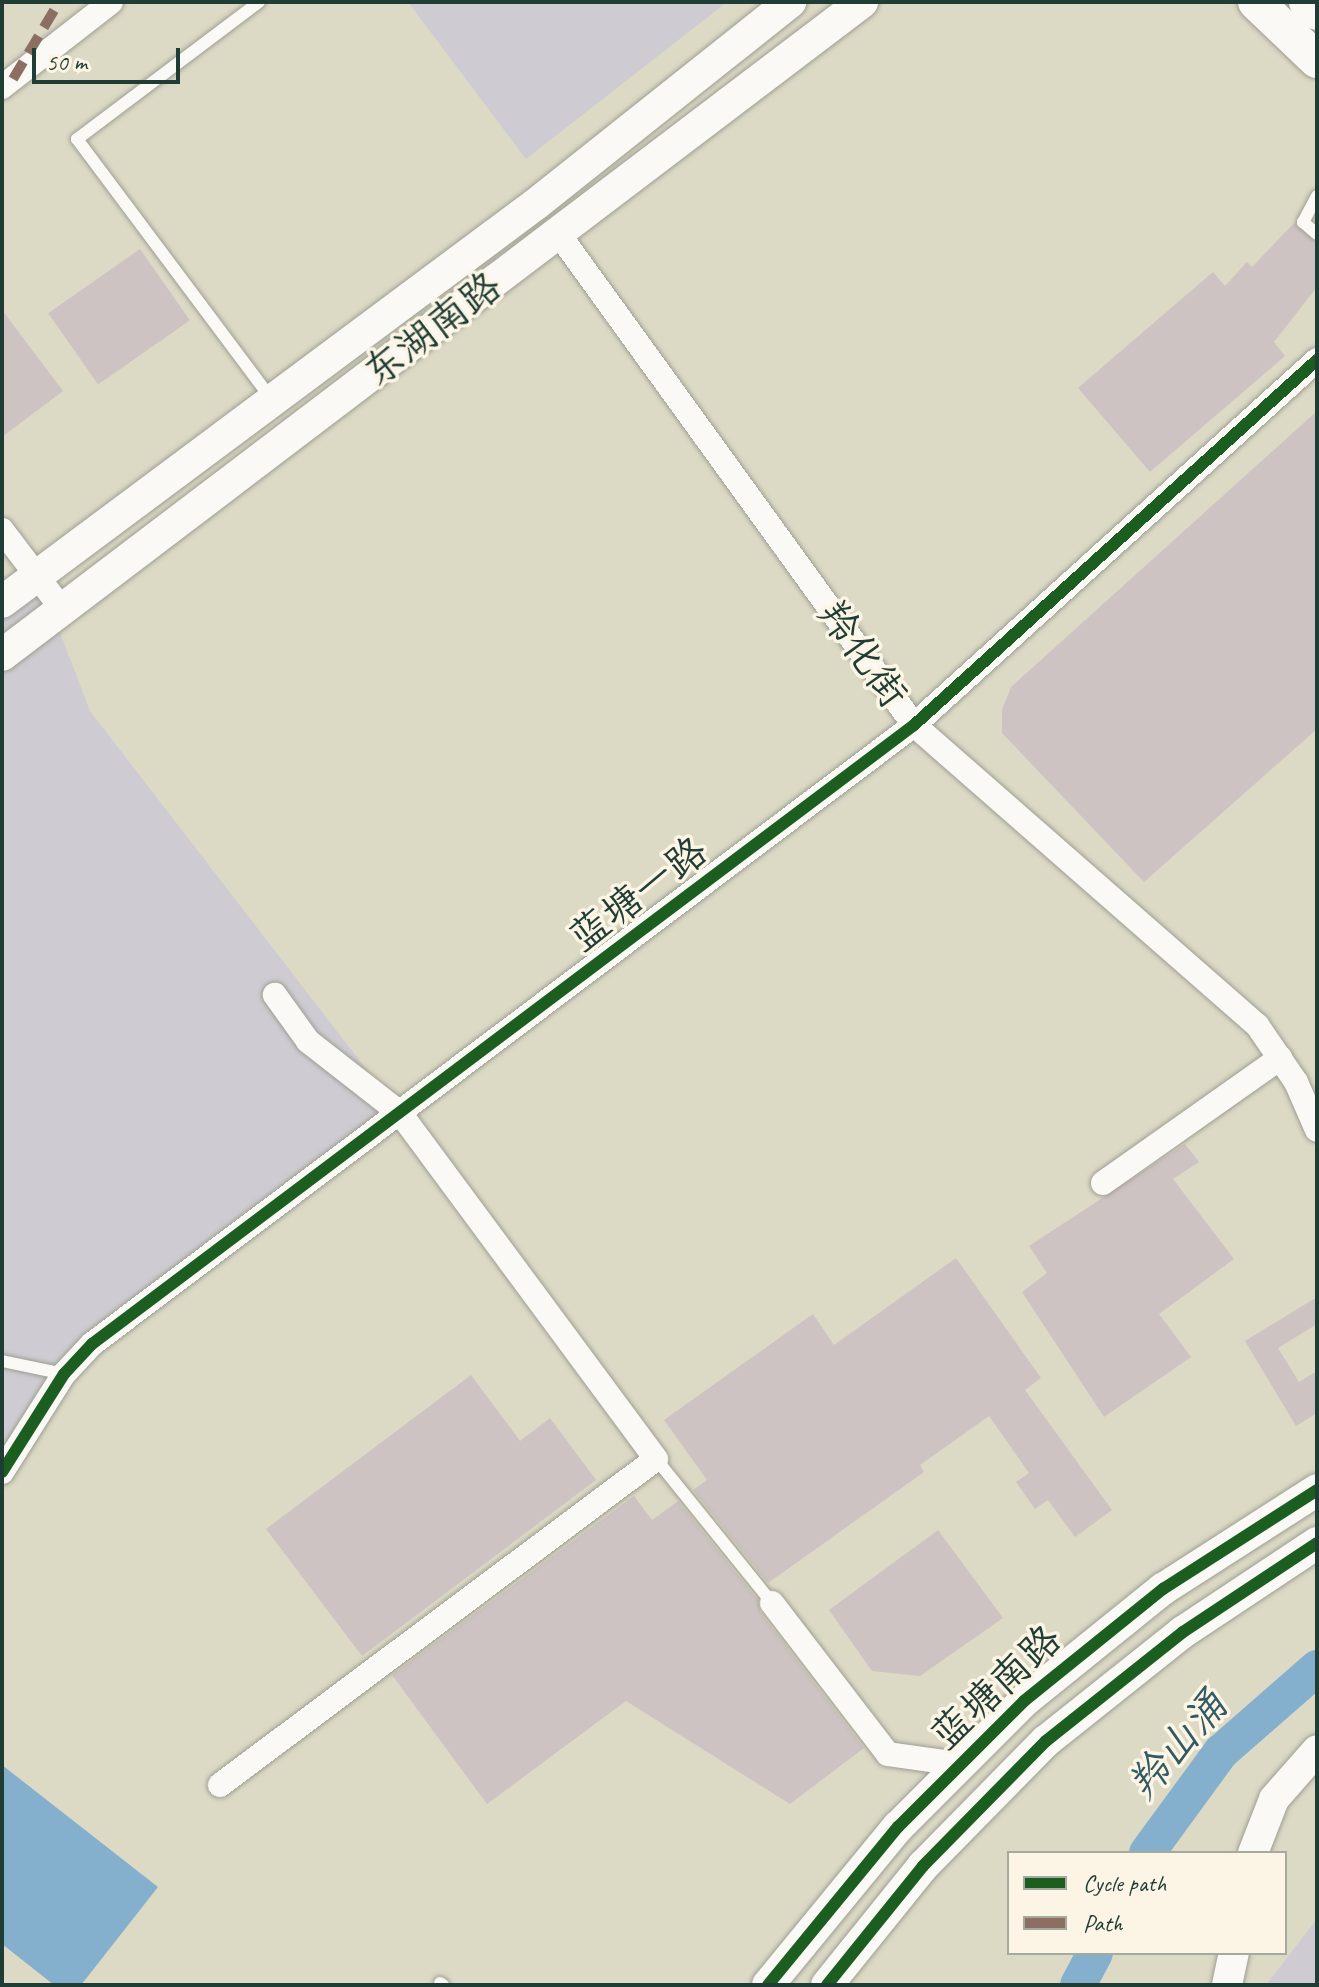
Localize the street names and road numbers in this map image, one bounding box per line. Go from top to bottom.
street label: 东湖南路 [354,262,510,396]
street label: 羚化街 [808,591,918,717]
street label: 蓝塘一路 [560,827,716,961]
street label: 蓝塘南路 [921,1615,1071,1759]

